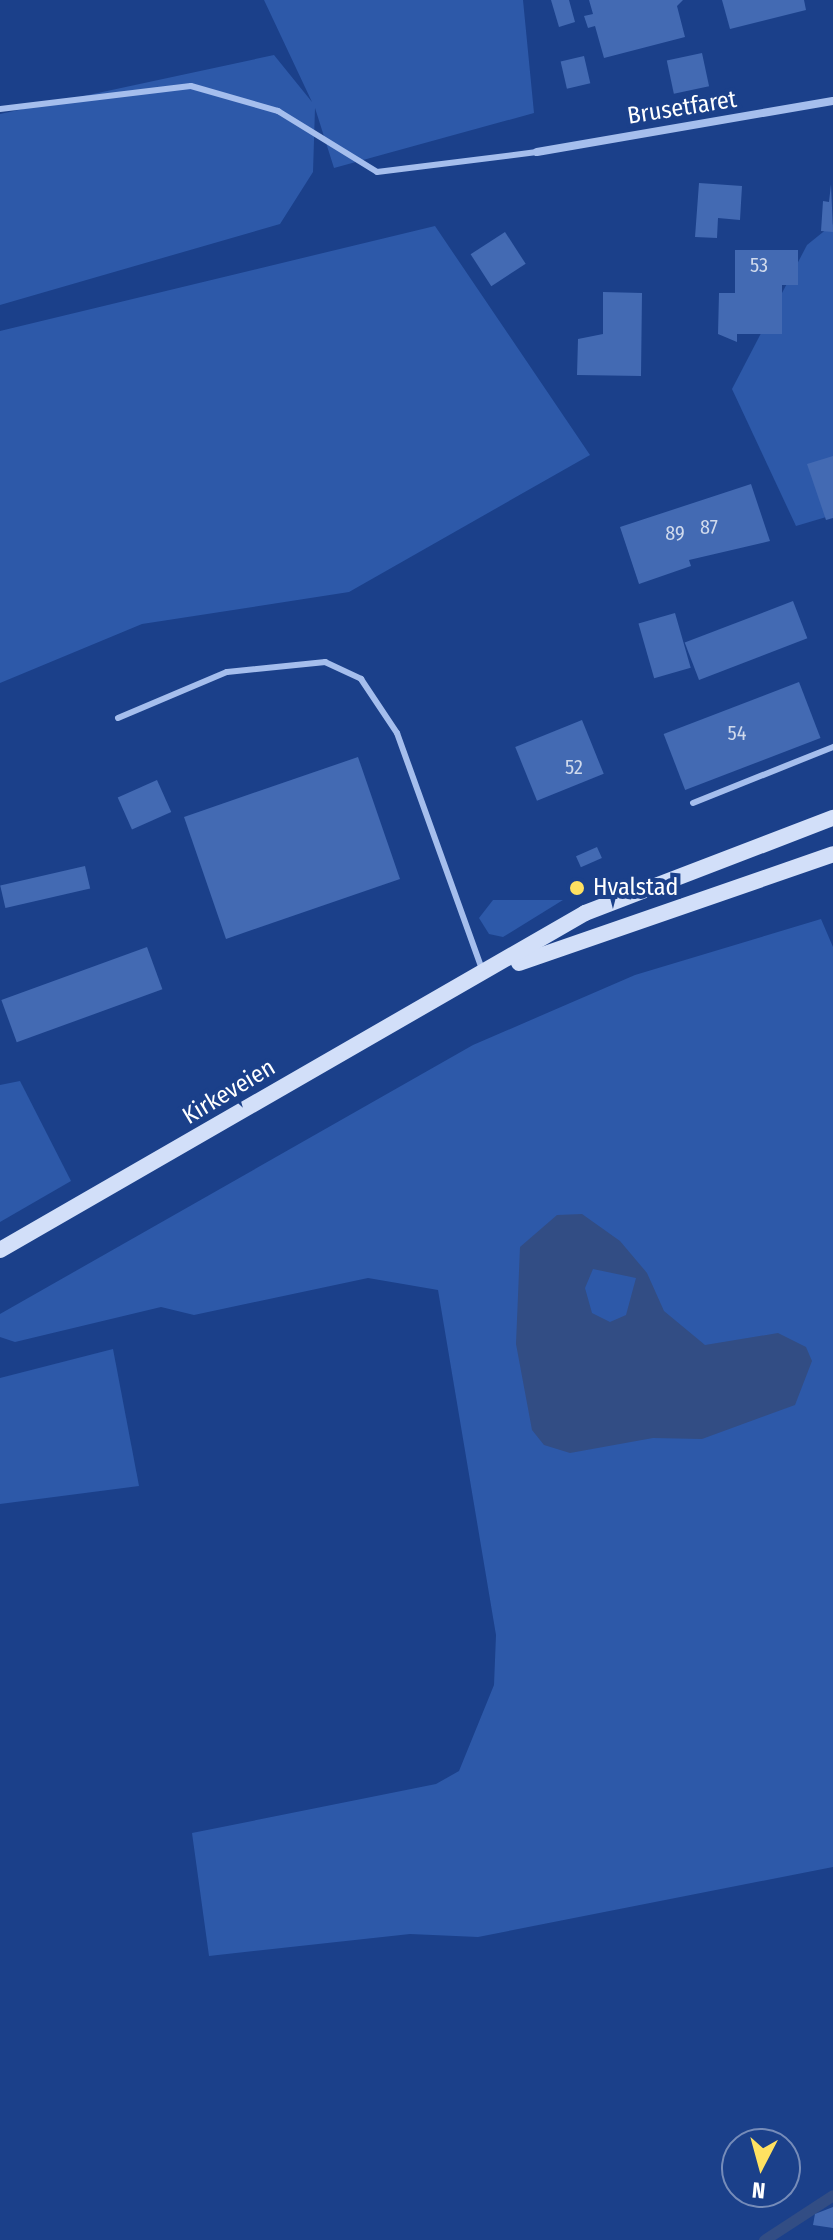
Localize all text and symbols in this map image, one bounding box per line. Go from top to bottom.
street label: Brusetfaret [625,85,739,131]
house number: 53 [750,253,768,277]
house number: 87 [700,515,718,539]
house number: 89 [665,521,685,545]
house number: 54 [728,721,746,745]
house number: 52 [565,755,583,779]
place label: Hvalstad [593,874,678,902]
marker: Hvalstad [568,879,586,897]
street label: Kirkeveien [178,1053,280,1131]
north arrow [721,2128,801,2208]
text: N [751,2176,767,2204]

